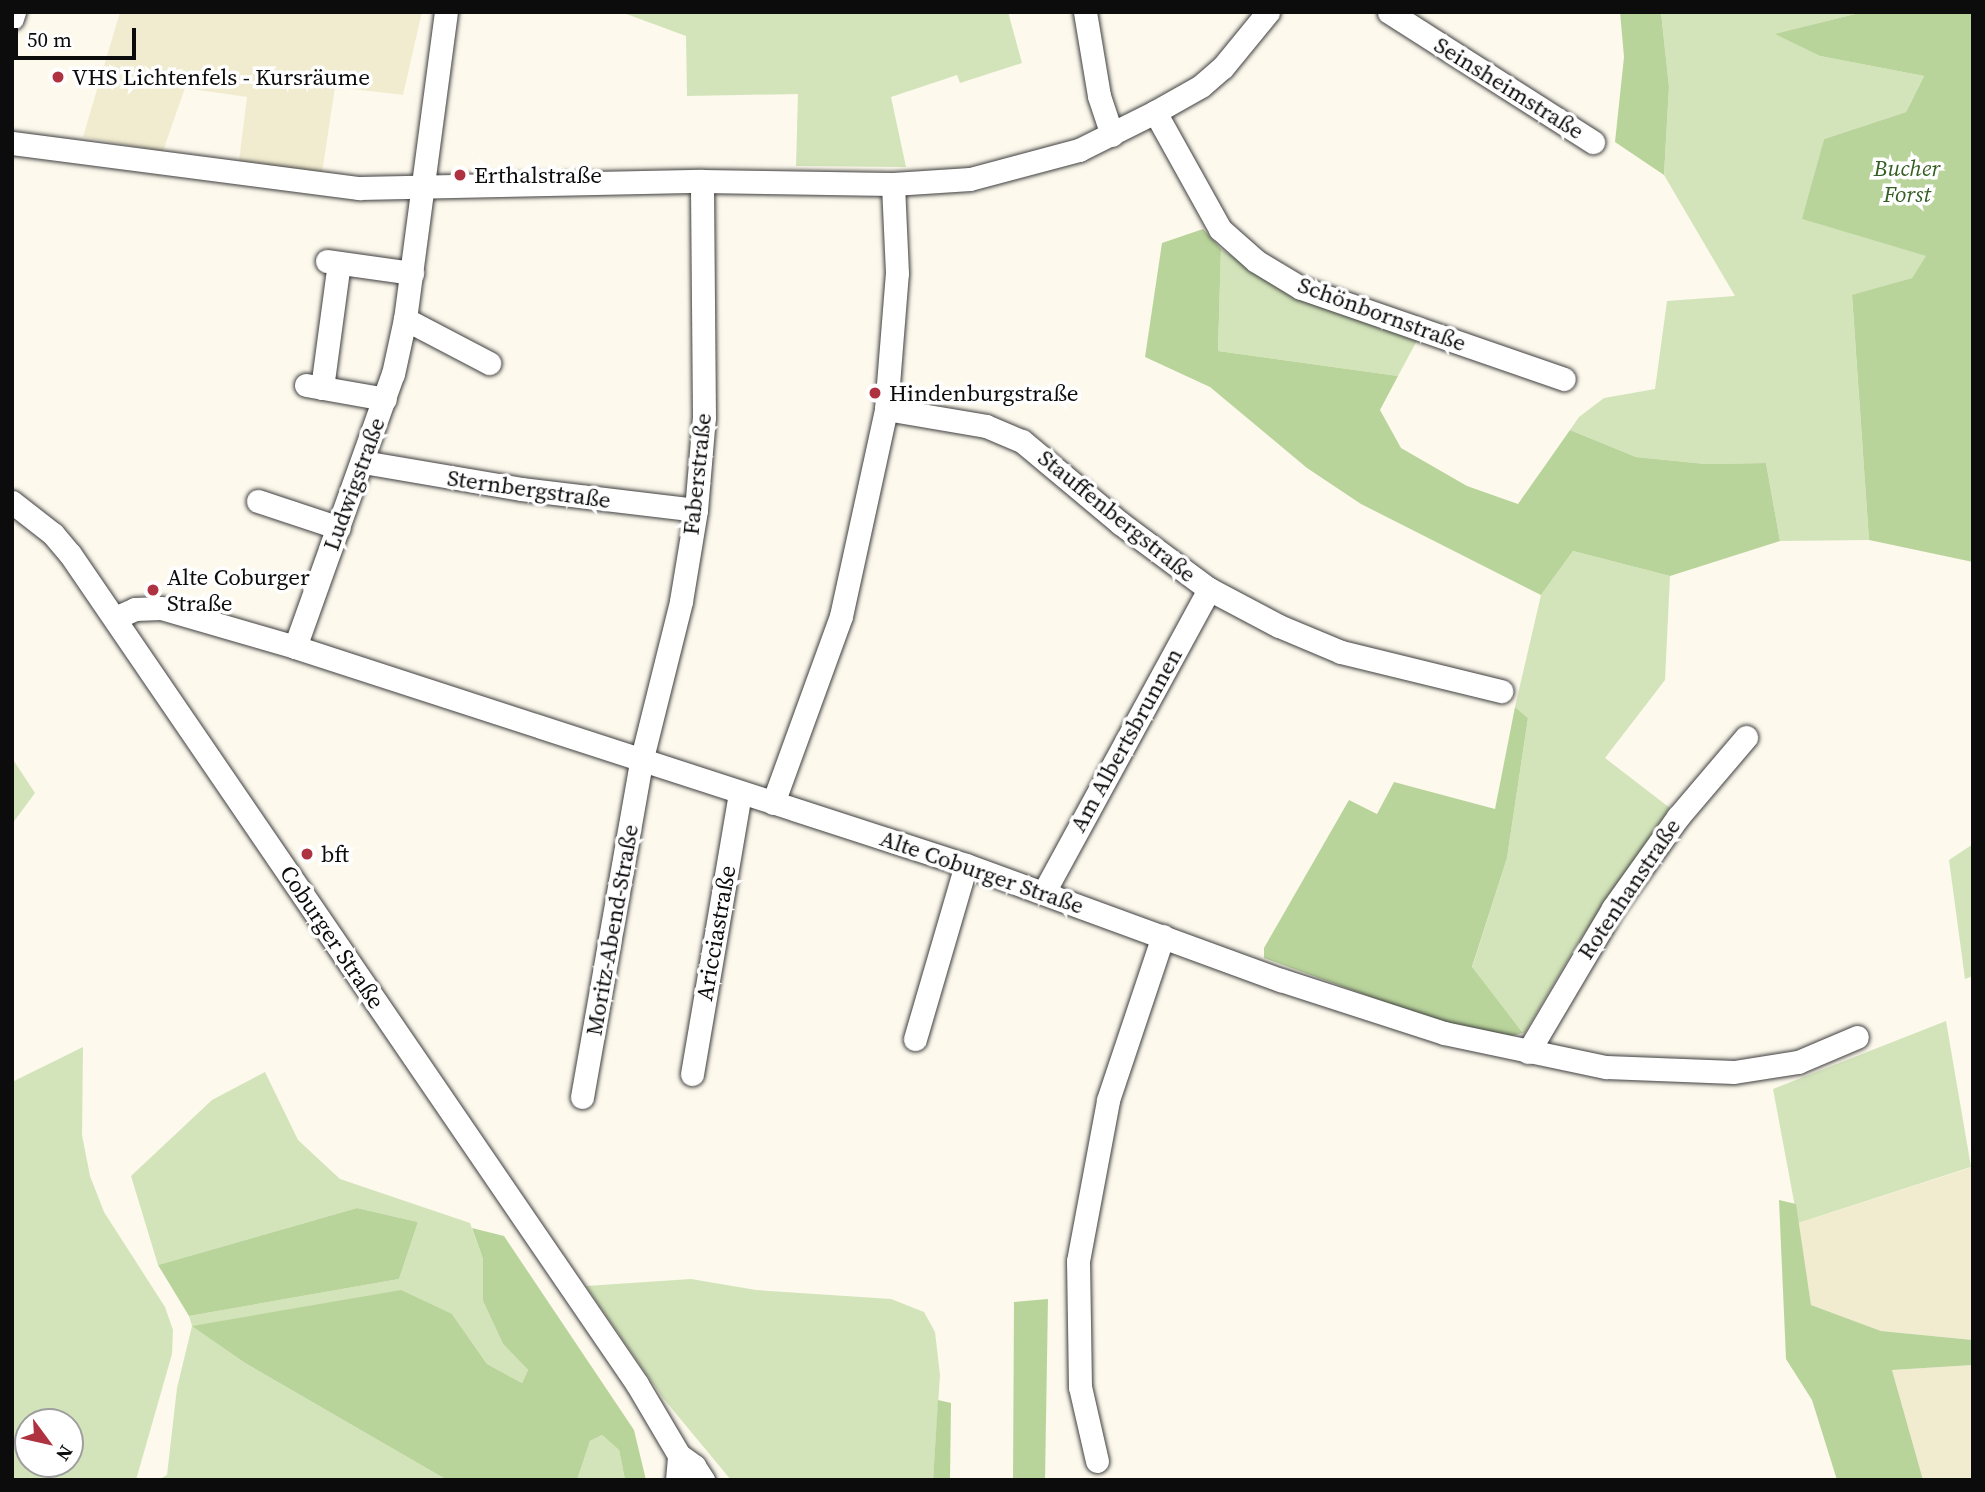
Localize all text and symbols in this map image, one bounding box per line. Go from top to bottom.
scale bar [18,14,140,58]
text: 50 m [27,25,72,54]
street label: Seinsheimstraße [1429,31,1589,145]
place label: VHS Lichtenfels - Kursräume [72,63,370,91]
marker: VHS Lichtenfels - Kursräume [50,69,66,85]
park label: Bucher Forst [1874,154,1940,208]
place label: Erthalstraße [474,161,602,189]
marker: Erthalstraße [452,167,468,183]
street label: Schönbornstraße [1294,271,1470,357]
place label: Hindenburgstraße [889,379,1078,407]
marker: Hindenburgstraße [867,385,883,401]
street label: Faberstraße [677,412,717,536]
street label: Ludwigstraße [317,414,391,554]
street label: Stauffenbergstraße [1033,444,1201,588]
street label: Sternbergstraße [445,464,613,514]
place label: Alte Coburger Straße [167,563,310,617]
marker: Alte Coburger Straße [145,582,161,598]
street label: Am Albertsbrunnen [1064,643,1188,837]
street label: Rotenhanstraße [1572,813,1686,965]
street label: Moritz-Abend-Straße [580,822,644,1038]
street label: Alte Coburger Straße [877,824,1087,920]
place label: bft [321,840,349,868]
marker: bft [299,846,315,862]
street label: Coburger Straße [274,860,390,1014]
street label: Aricciastraße [691,863,741,1003]
north arrow [14,1408,84,1478]
text: N [50,1440,80,1466]

